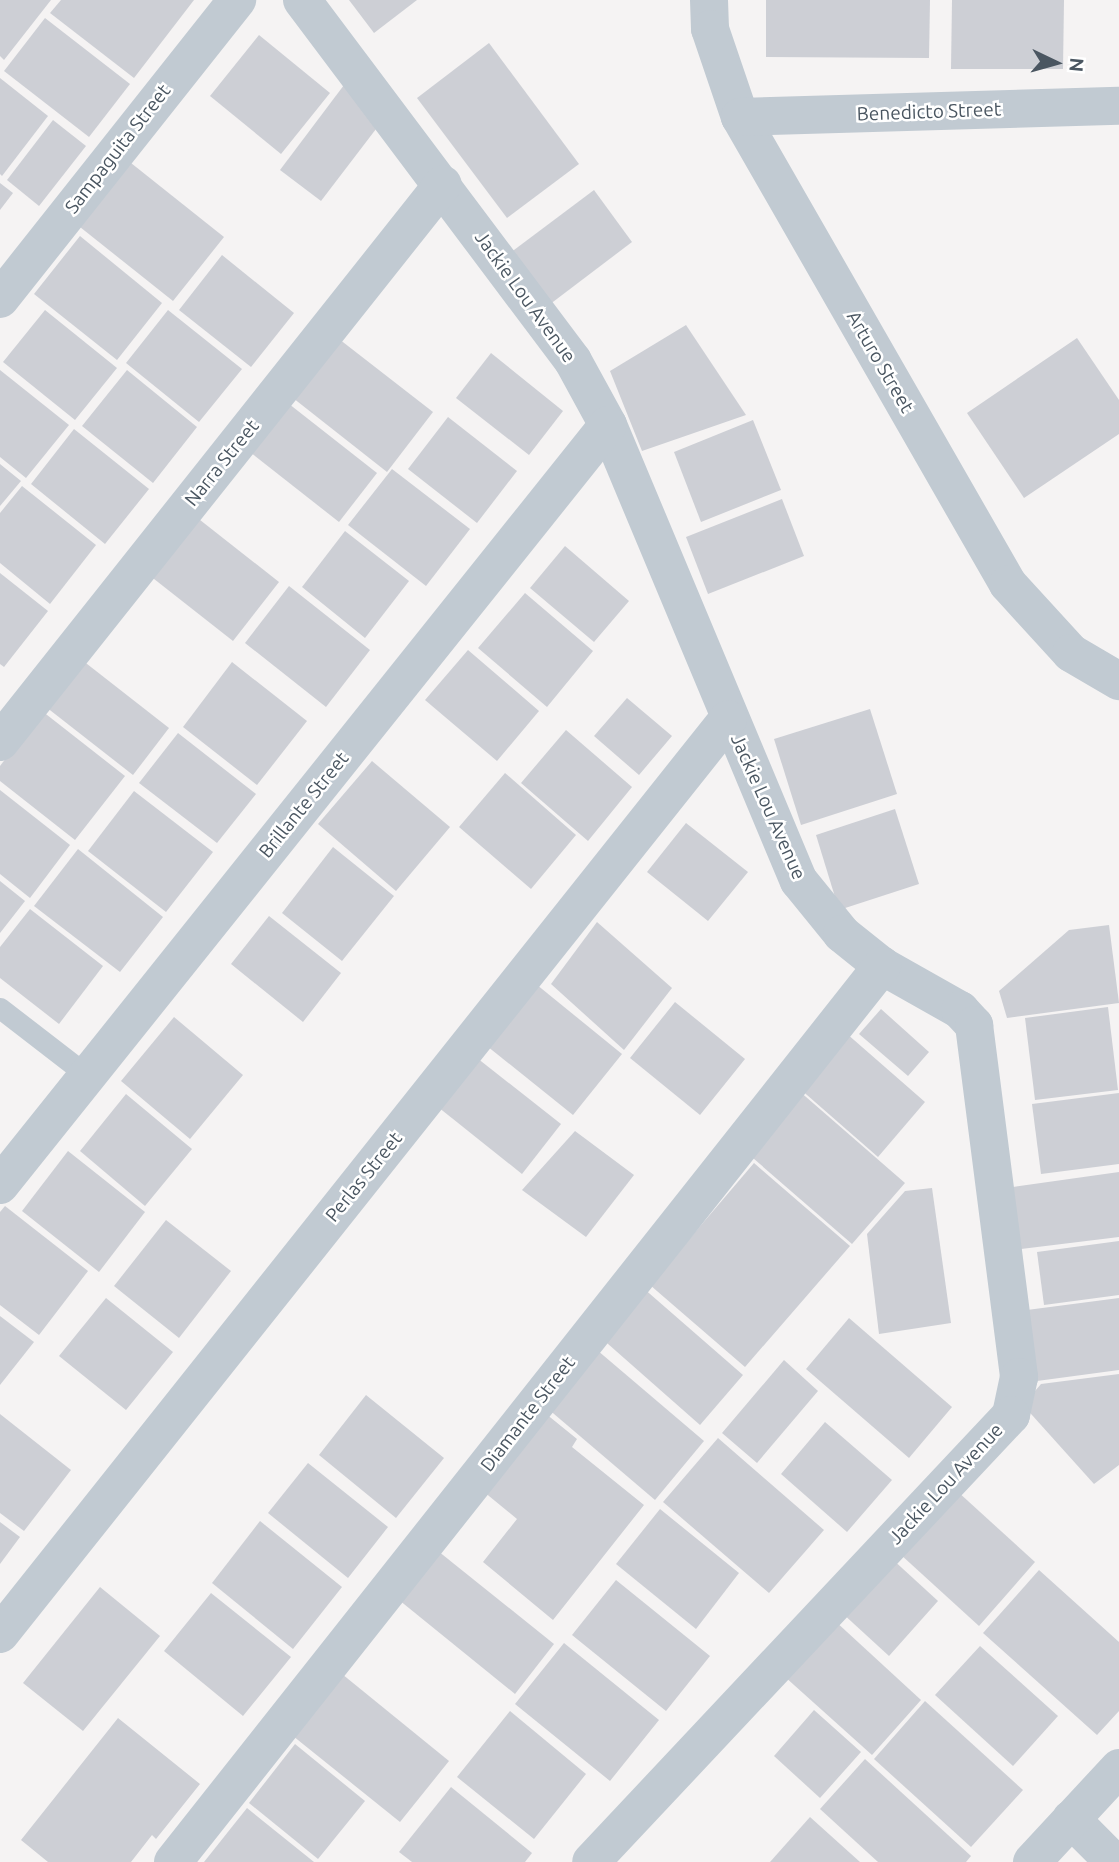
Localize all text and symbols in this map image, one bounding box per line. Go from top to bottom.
north arrow [1021,28,1091,98]
text: N [1065,57,1088,73]
street label: Sampaguita Street [60,80,176,218]
street label: Benedicto Street [856,98,1002,126]
street label: Jackie Lou Avenue [470,227,580,367]
street label: Arturo Street [842,307,918,417]
street label: Narra Street [180,415,264,511]
street label: Jackie Lou Avenue [726,731,810,883]
street label: Brillante Street [254,747,354,863]
street label: Perlas Street [321,1127,407,1227]
street label: Diamante Street [476,1352,580,1476]
street label: Jackie Lou Avenue [884,1419,1008,1549]

